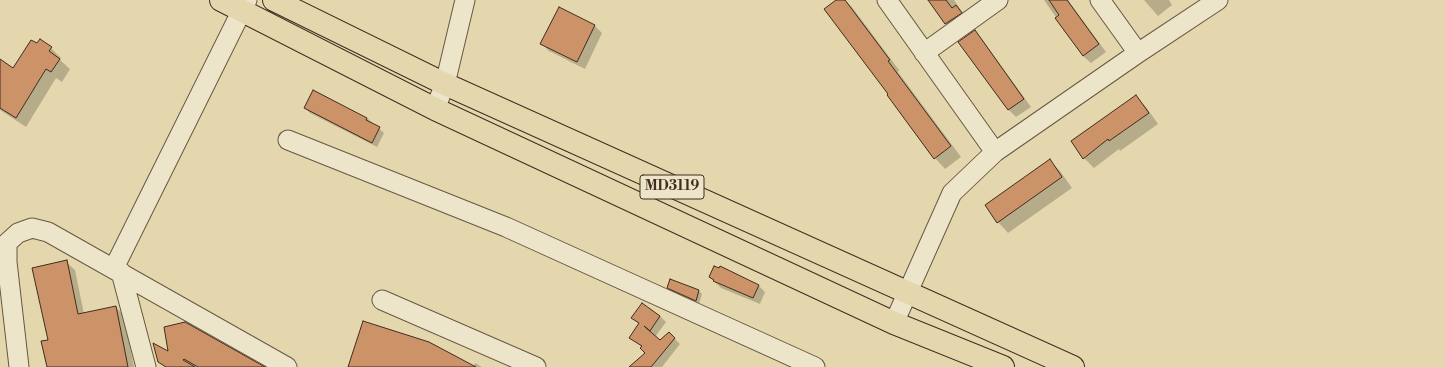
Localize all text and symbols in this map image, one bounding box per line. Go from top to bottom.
road number: MD3119 [640,175,704,199]

